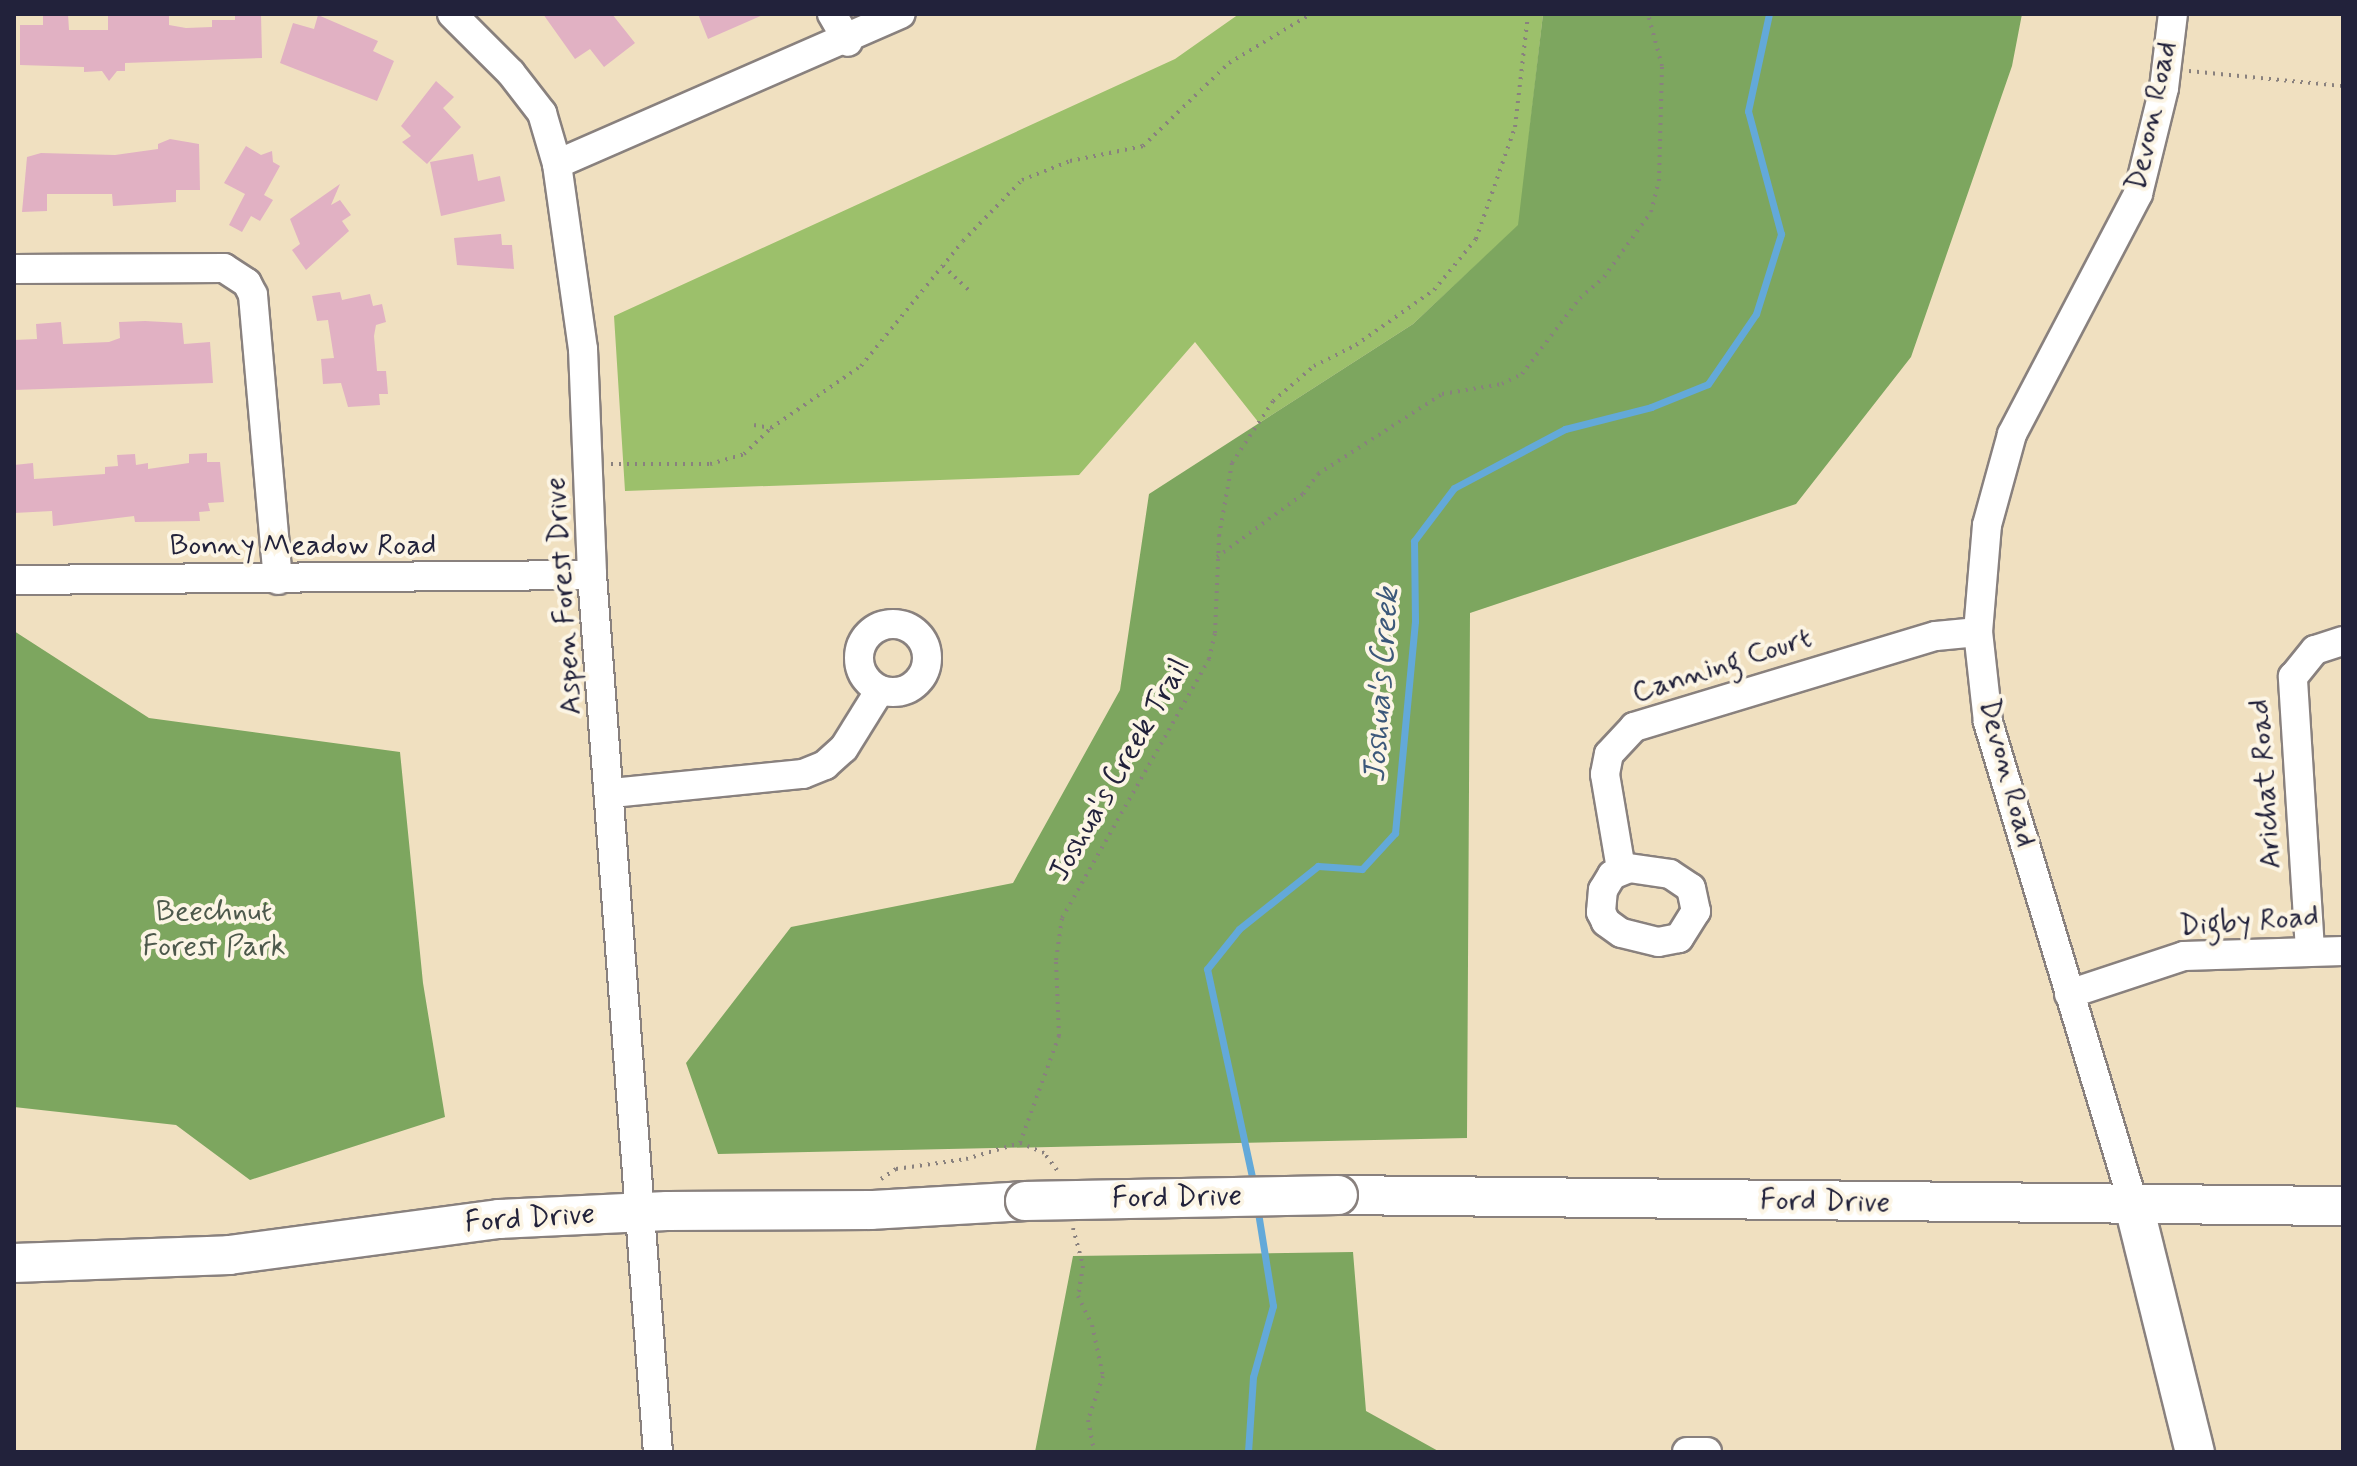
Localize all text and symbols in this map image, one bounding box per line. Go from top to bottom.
street label: Devon Road [2119,38,2185,194]
street label: Aspen Forest Drive [538,475,590,717]
street label: Bonny Meadow Road [169,528,437,564]
water label: Joshua's Creek [1356,585,1408,785]
street label: Canning Court [1625,619,1819,713]
street label: Joshua's Creek Trail [1043,654,1197,886]
street label: Devon Road [1970,695,2044,851]
street label: Arichat Road [2242,699,2290,869]
park label: Beechnut Forest Park [142,894,286,964]
street label: Digby Road [2178,899,2320,945]
street label: Ford Drive [1112,1179,1242,1217]
street label: Ford Drive [1760,1183,1890,1221]
street label: Ford Drive [464,1197,596,1241]

